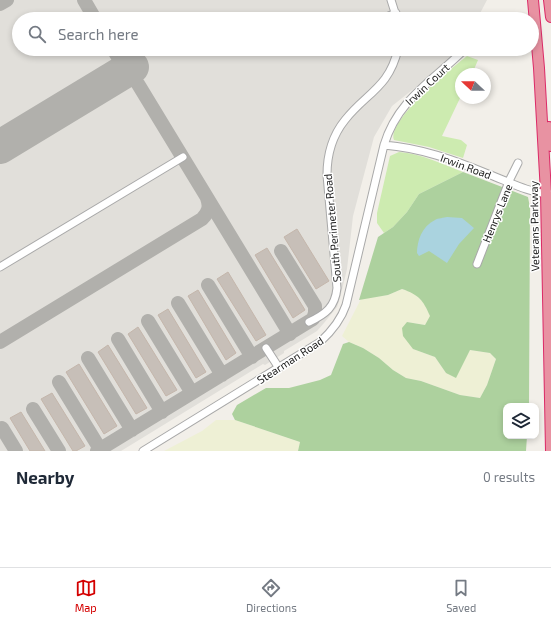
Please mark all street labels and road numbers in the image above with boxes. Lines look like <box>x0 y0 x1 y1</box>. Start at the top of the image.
street label: Irwin Court <box>402 60 452 108</box>
street label: Irwin Road <box>439 151 493 181</box>
street label: South Perimeter Road <box>321 173 343 283</box>
street label: Veterans Parkway <box>527 180 541 271</box>
street label: Henrys Lane <box>479 182 515 244</box>
street label: Stearman Road <box>254 334 326 386</box>

